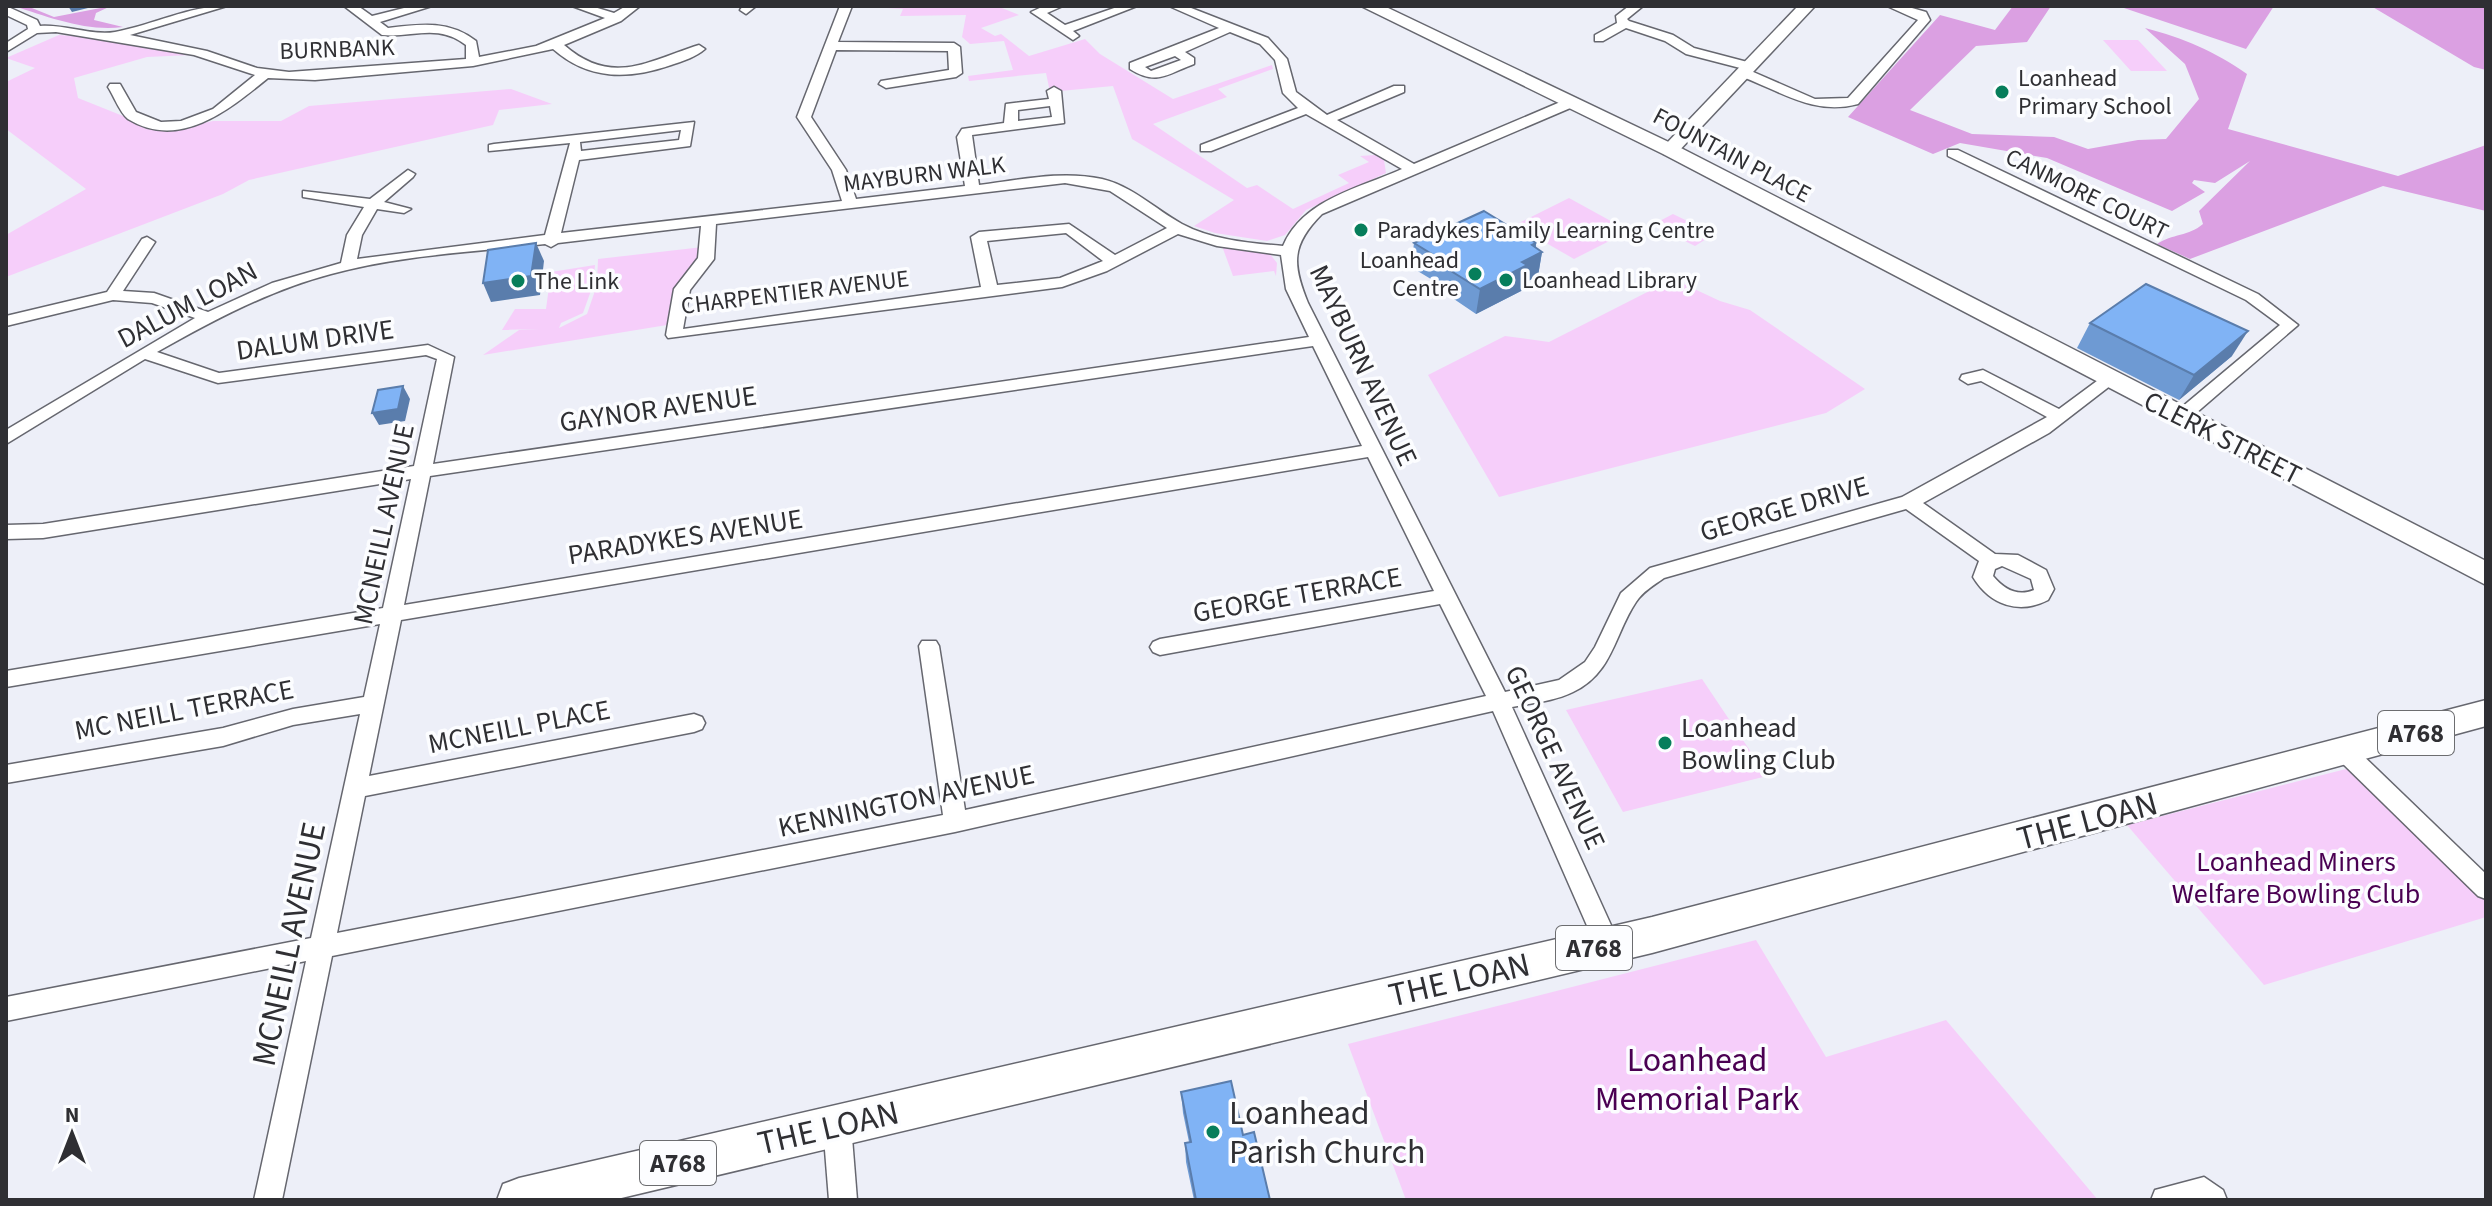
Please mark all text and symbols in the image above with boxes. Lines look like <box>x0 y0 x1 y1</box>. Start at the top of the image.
street label: BURNBANK <box>279 30 395 69</box>
place label: Loanhead Primary School <box>2018 61 2172 124</box>
marker: Loanhead Primary School <box>1993 83 2011 101</box>
street label: FOUNTAIN PLACE <box>1646 99 1817 212</box>
street label: CANMORE COURT <box>1999 140 2174 249</box>
street label: MAYBURN WALK <box>841 147 1007 202</box>
place label: Paradykes Family Learning Centre <box>1377 213 1715 248</box>
marker: Paradykes Family Learning Centre <box>1352 221 1370 239</box>
place label: Loanhead Centre <box>1360 243 1459 306</box>
street label: DALUM LOAN <box>110 251 265 359</box>
street label: MAYBURN AVENUE <box>1299 258 1427 472</box>
street label: CHARPENTIER AVENUE <box>679 261 911 324</box>
place label: Loanhead Library <box>1522 263 1697 298</box>
place label: The Link <box>534 264 619 299</box>
marker: Loanhead Centre <box>1466 265 1484 283</box>
marker: Loanhead Library <box>1497 271 1515 289</box>
marker: The Link <box>509 272 527 290</box>
street label: DALUM DRIVE <box>234 309 396 371</box>
street label: GAYNOR AVENUE <box>557 375 759 443</box>
street label: CLERK STREET <box>2137 381 2308 495</box>
street label: MCNEILL AVENUE <box>343 420 425 628</box>
street label: GEORGE DRIVE <box>1695 466 1873 552</box>
street label: PARADYKES AVENUE <box>565 499 805 575</box>
street label: GEORGE TERRACE <box>1190 557 1405 633</box>
street label: GEORGE AVENUE <box>1495 659 1615 856</box>
street label: MC NEILL TERRACE <box>71 669 297 751</box>
street label: MCNEILL PLACE <box>425 690 614 764</box>
place label: Loanhead Bowling Club <box>1681 708 1836 780</box>
road number: A768 <box>2378 711 2454 755</box>
marker: Loanhead Bowling Club <box>1656 734 1674 752</box>
street label: KENNINGTON AVENUE <box>774 754 1038 848</box>
street label: THE LOAN <box>2012 779 2163 864</box>
street label: MCNEILL AVENUE <box>240 818 339 1071</box>
park label: Loanhead Miners Welfare Bowling Club <box>2172 842 2420 914</box>
road number: A768 <box>1556 926 1632 970</box>
street label: THE LOAN <box>1384 940 1535 1020</box>
park label: Loanhead Memorial Park <box>1595 1036 1799 1124</box>
street label: THE LOAN <box>753 1088 904 1168</box>
place label: Loanhead Parish Church <box>1229 1089 1426 1177</box>
north arrow <box>32 1094 112 1174</box>
text: N <box>65 1099 79 1131</box>
marker: Loanhead Parish Church <box>1204 1123 1222 1141</box>
road number: A768 <box>640 1141 716 1185</box>

